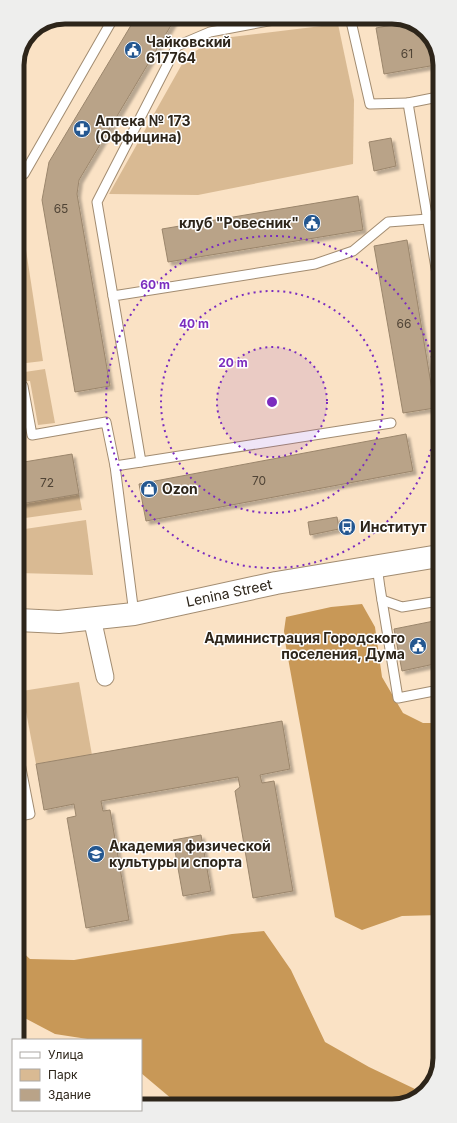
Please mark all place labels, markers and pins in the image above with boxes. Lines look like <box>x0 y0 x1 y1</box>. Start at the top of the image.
place label: Чайковский 617764 <box>146 33 231 66</box>
public building icon: Чайковский 617764 <box>123 40 143 60</box>
place label: Аптека № 173 (Оффицина) <box>95 112 191 145</box>
pharmacy icon: Аптека № 173 (Оффицина) <box>72 119 92 139</box>
public building icon: клуб "Ровесник" <box>302 213 322 233</box>
place label: клуб "Ровесник" <box>179 214 299 231</box>
centre of rings <box>265 395 279 409</box>
shop icon: Ozon <box>139 479 159 499</box>
place label: Ozon <box>162 480 198 497</box>
bus stop icon: Институт <box>337 517 357 537</box>
place label: Институт <box>360 518 427 535</box>
place label: Администрация Городского поселения, Дума <box>204 629 405 662</box>
public building icon: Администрация Городского поселения, Дума <box>408 636 428 656</box>
place label: Академия физической культуры и спорта <box>109 837 271 870</box>
school or university icon: Академия физической культуры и спорта <box>86 844 106 864</box>

